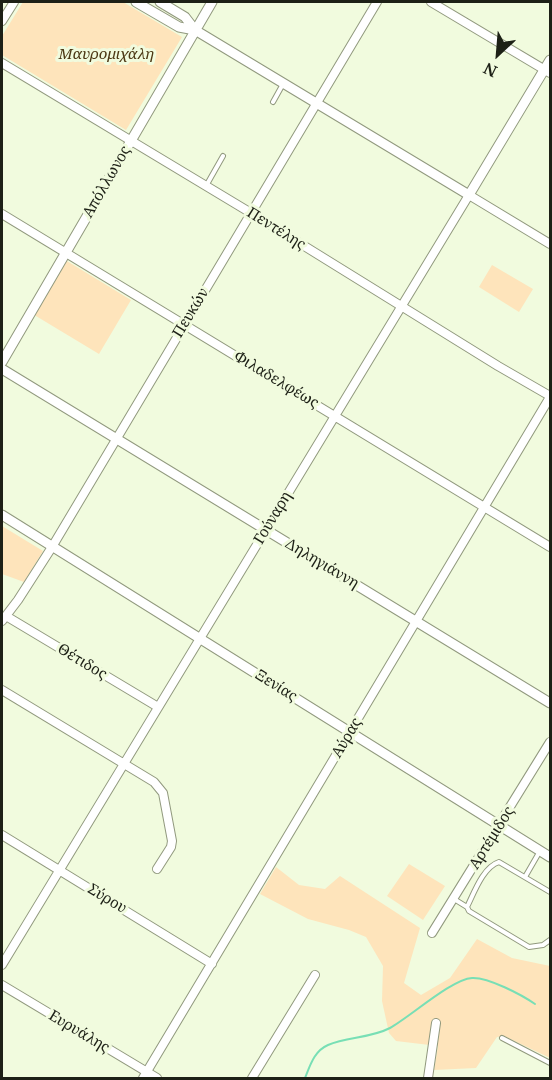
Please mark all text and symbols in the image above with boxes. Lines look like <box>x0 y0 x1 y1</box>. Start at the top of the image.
north arrow <box>468 24 528 84</box>
park label: Μαυρομιχάλη <box>58 46 154 64</box>
text: N <box>480 58 501 83</box>
street label: Απόλλωνος <box>79 143 135 221</box>
street label: Πεντέλης <box>243 204 309 254</box>
street label: Πευκών <box>169 285 213 341</box>
street label: Φιλαδελφέως <box>230 348 322 412</box>
street label: Γούναρη <box>250 488 296 548</box>
street label: Δηληγιάννη <box>282 535 362 593</box>
street label: Θέτιδος <box>54 640 110 684</box>
street label: Ξενίας <box>252 666 300 706</box>
street label: Αύρας <box>328 715 366 761</box>
street label: Αρτέμιδος <box>466 803 518 873</box>
street label: Σύρου <box>84 880 130 918</box>
street label: Ευρυάλης <box>45 1007 113 1057</box>

